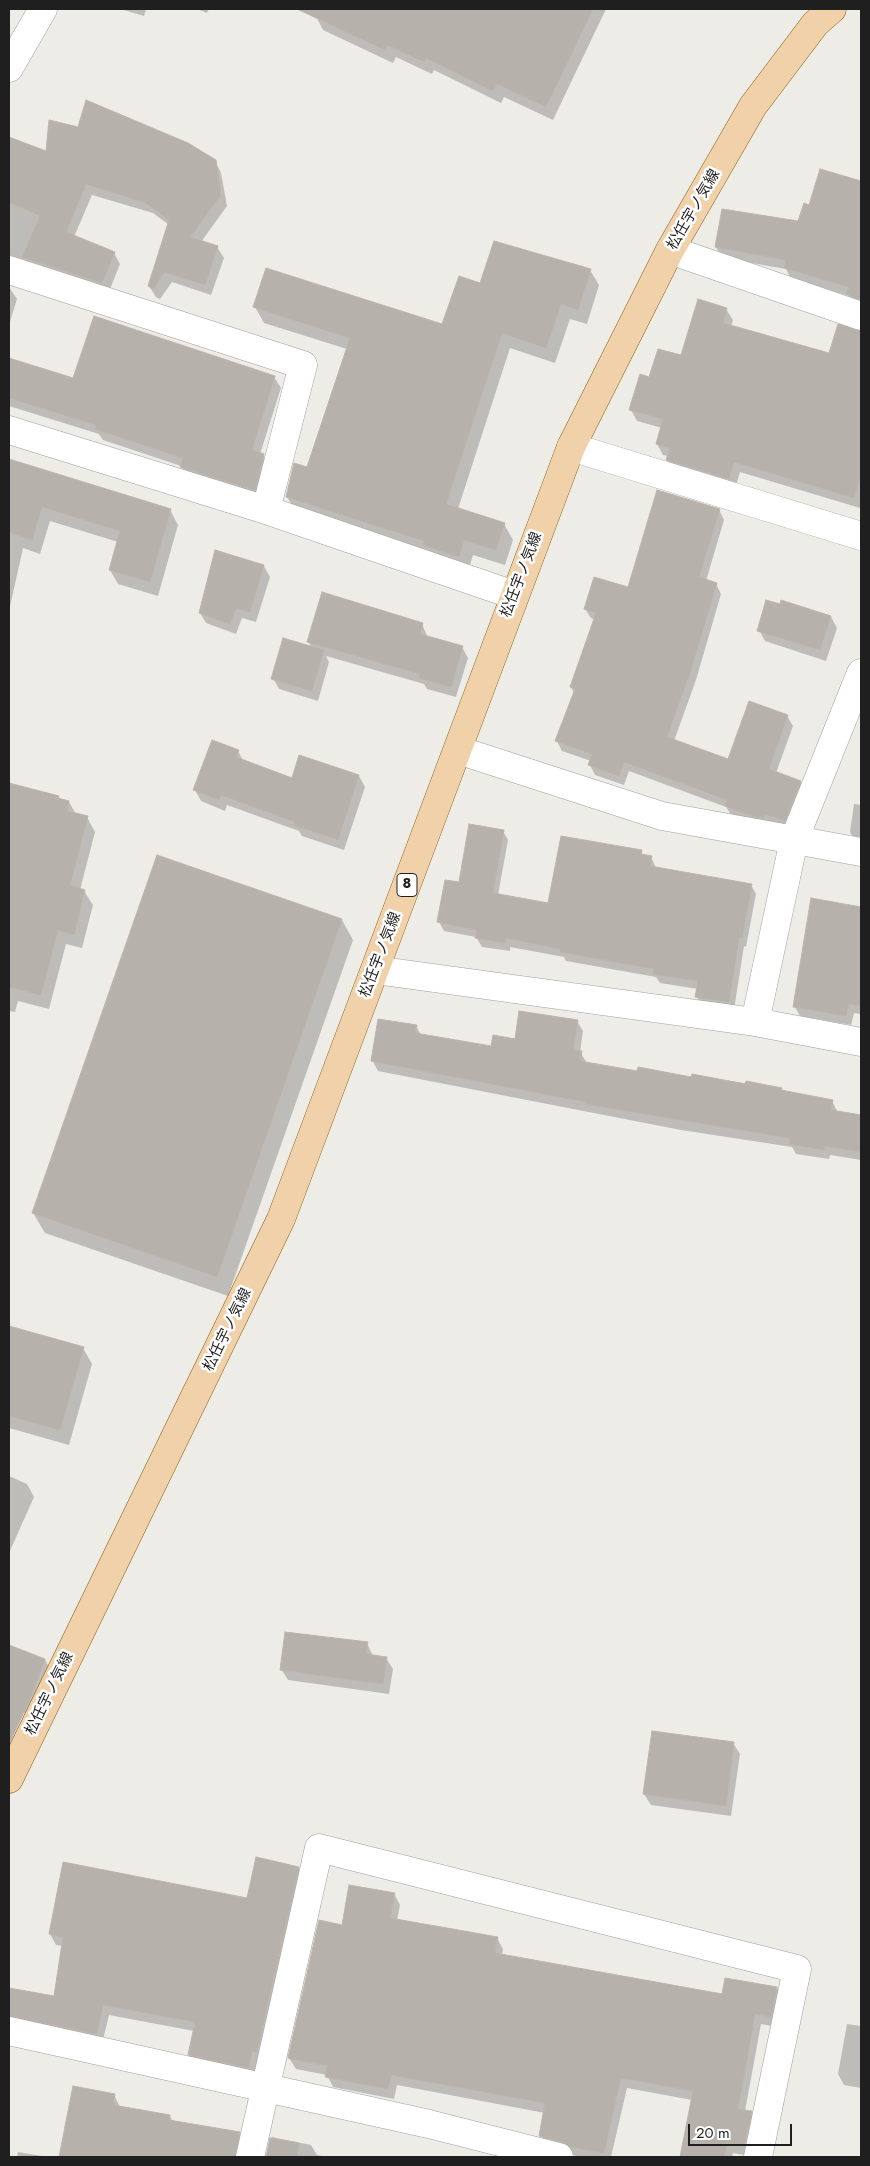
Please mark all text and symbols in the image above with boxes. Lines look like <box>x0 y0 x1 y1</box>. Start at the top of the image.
street label: 松任宇ノ気線 <box>664 167 724 253</box>
street label: 松任宇ノ気線 <box>497 530 547 620</box>
road number: 8 <box>397 874 417 896</box>
street label: 松任宇ノ気線 <box>356 910 406 1000</box>
street label: 松任宇ノ気線 <box>200 1286 256 1374</box>
street label: 松任宇ノ気線 <box>22 1650 78 1738</box>
scale bar <box>690 2114 794 2146</box>
text: 20 m <box>696 2122 730 2144</box>

